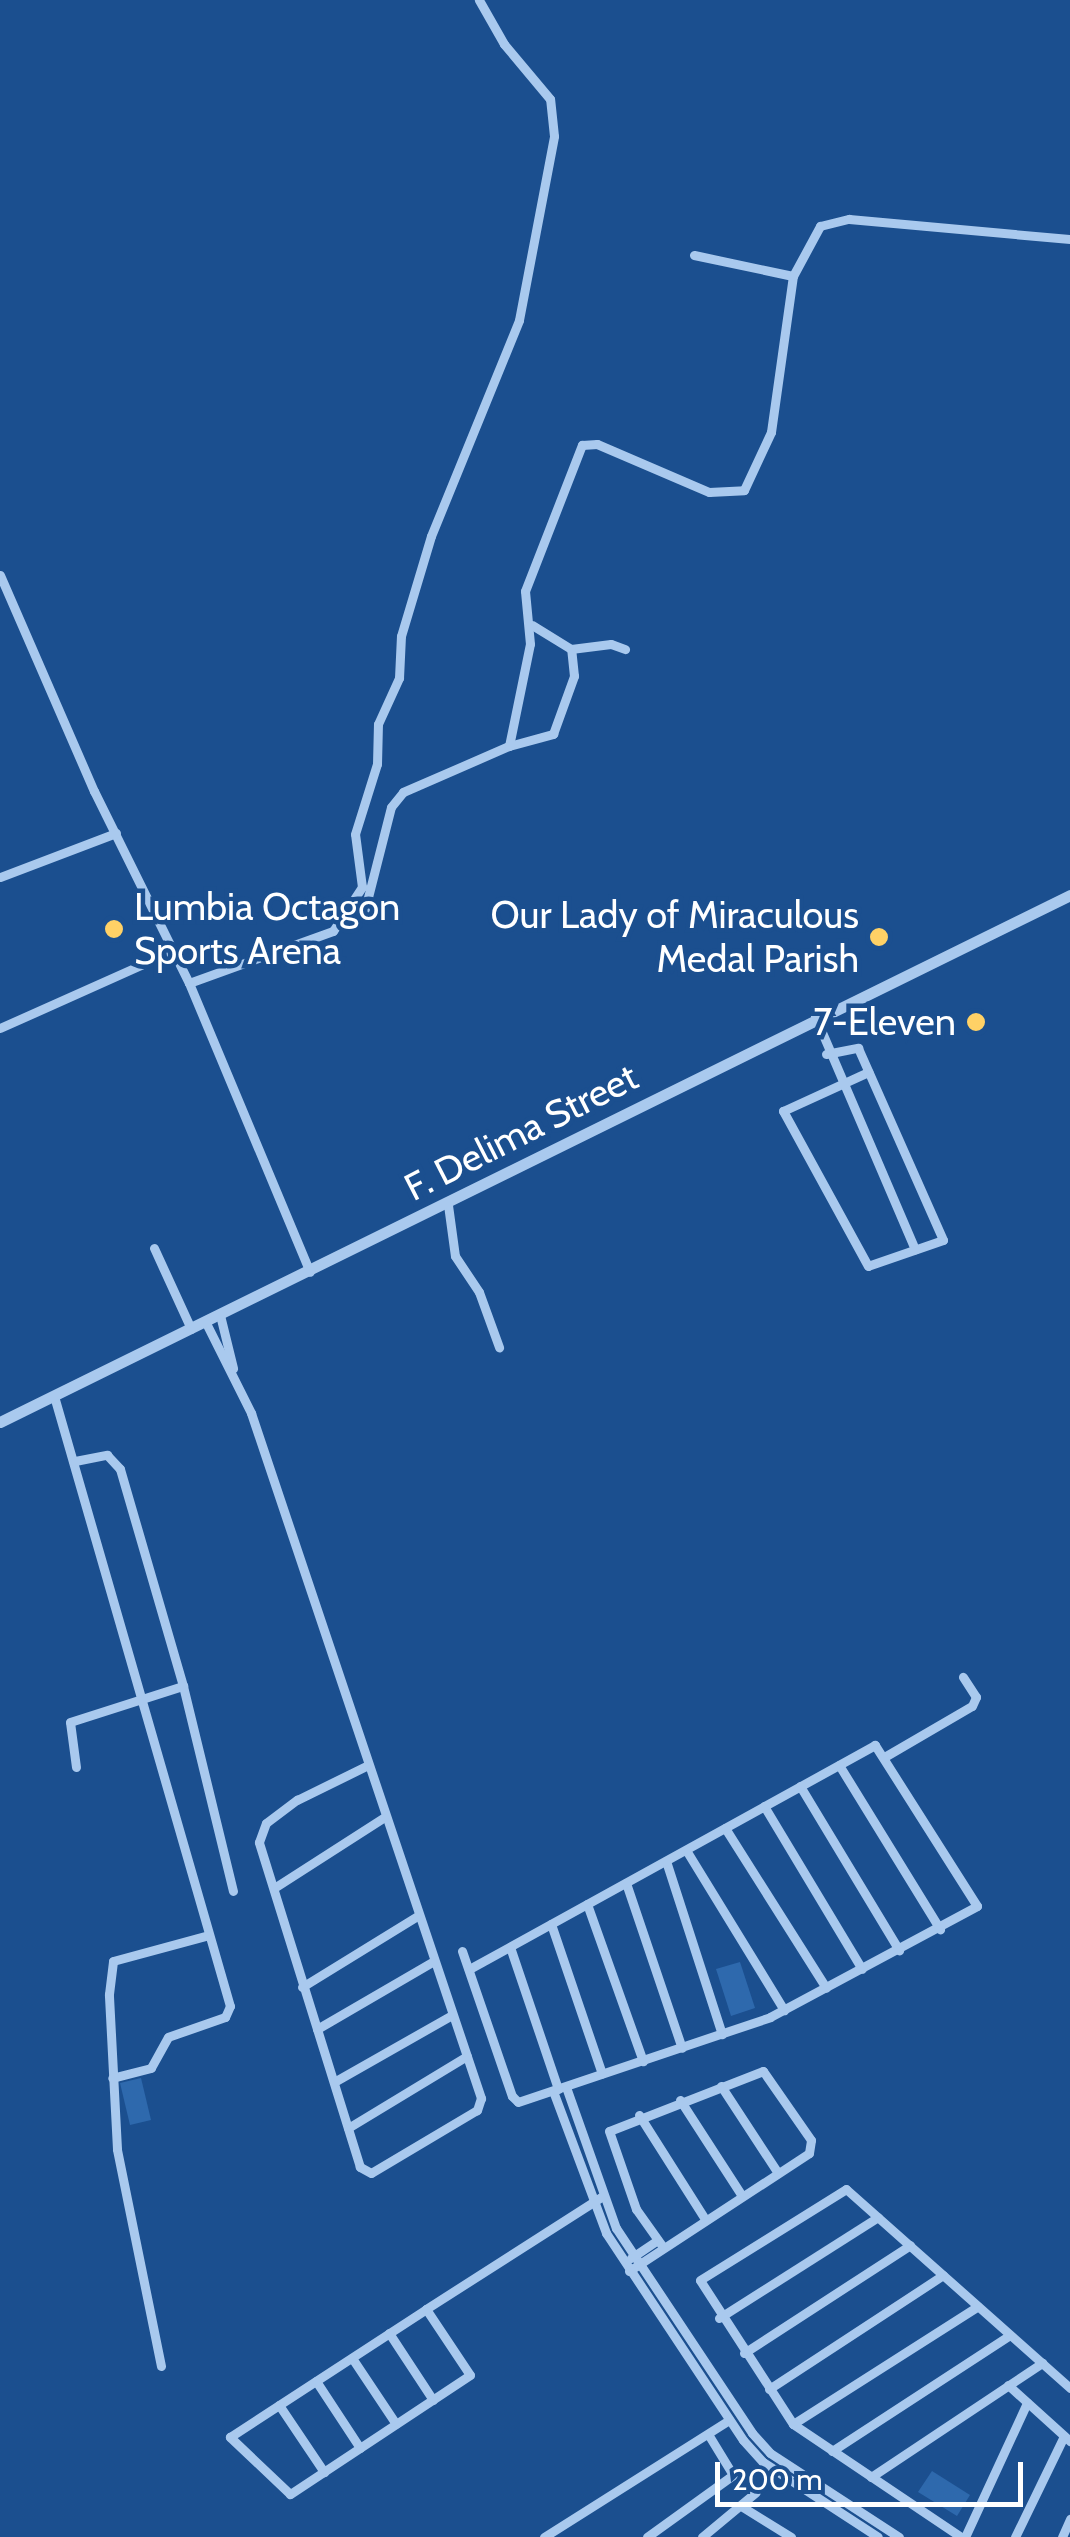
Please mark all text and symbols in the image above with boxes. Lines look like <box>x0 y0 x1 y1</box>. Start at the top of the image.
place label: Lumbia Octagon Sports Arena <box>134 884 400 974</box>
place label: Our Lady of Miraculous Medal Parish <box>491 892 859 982</box>
marker: Lumbia Octagon Sports Arena <box>103 918 125 940</box>
marker: Our Lady of Miraculous Medal Parish <box>868 926 890 948</box>
place label: 7-Eleven <box>813 999 956 1045</box>
marker: 7-Eleven <box>965 1011 987 1033</box>
street label: F. Delima Street <box>397 1054 645 1210</box>
scale bar <box>720 2442 1028 2504</box>
text: 200 m <box>732 2461 823 2498</box>

